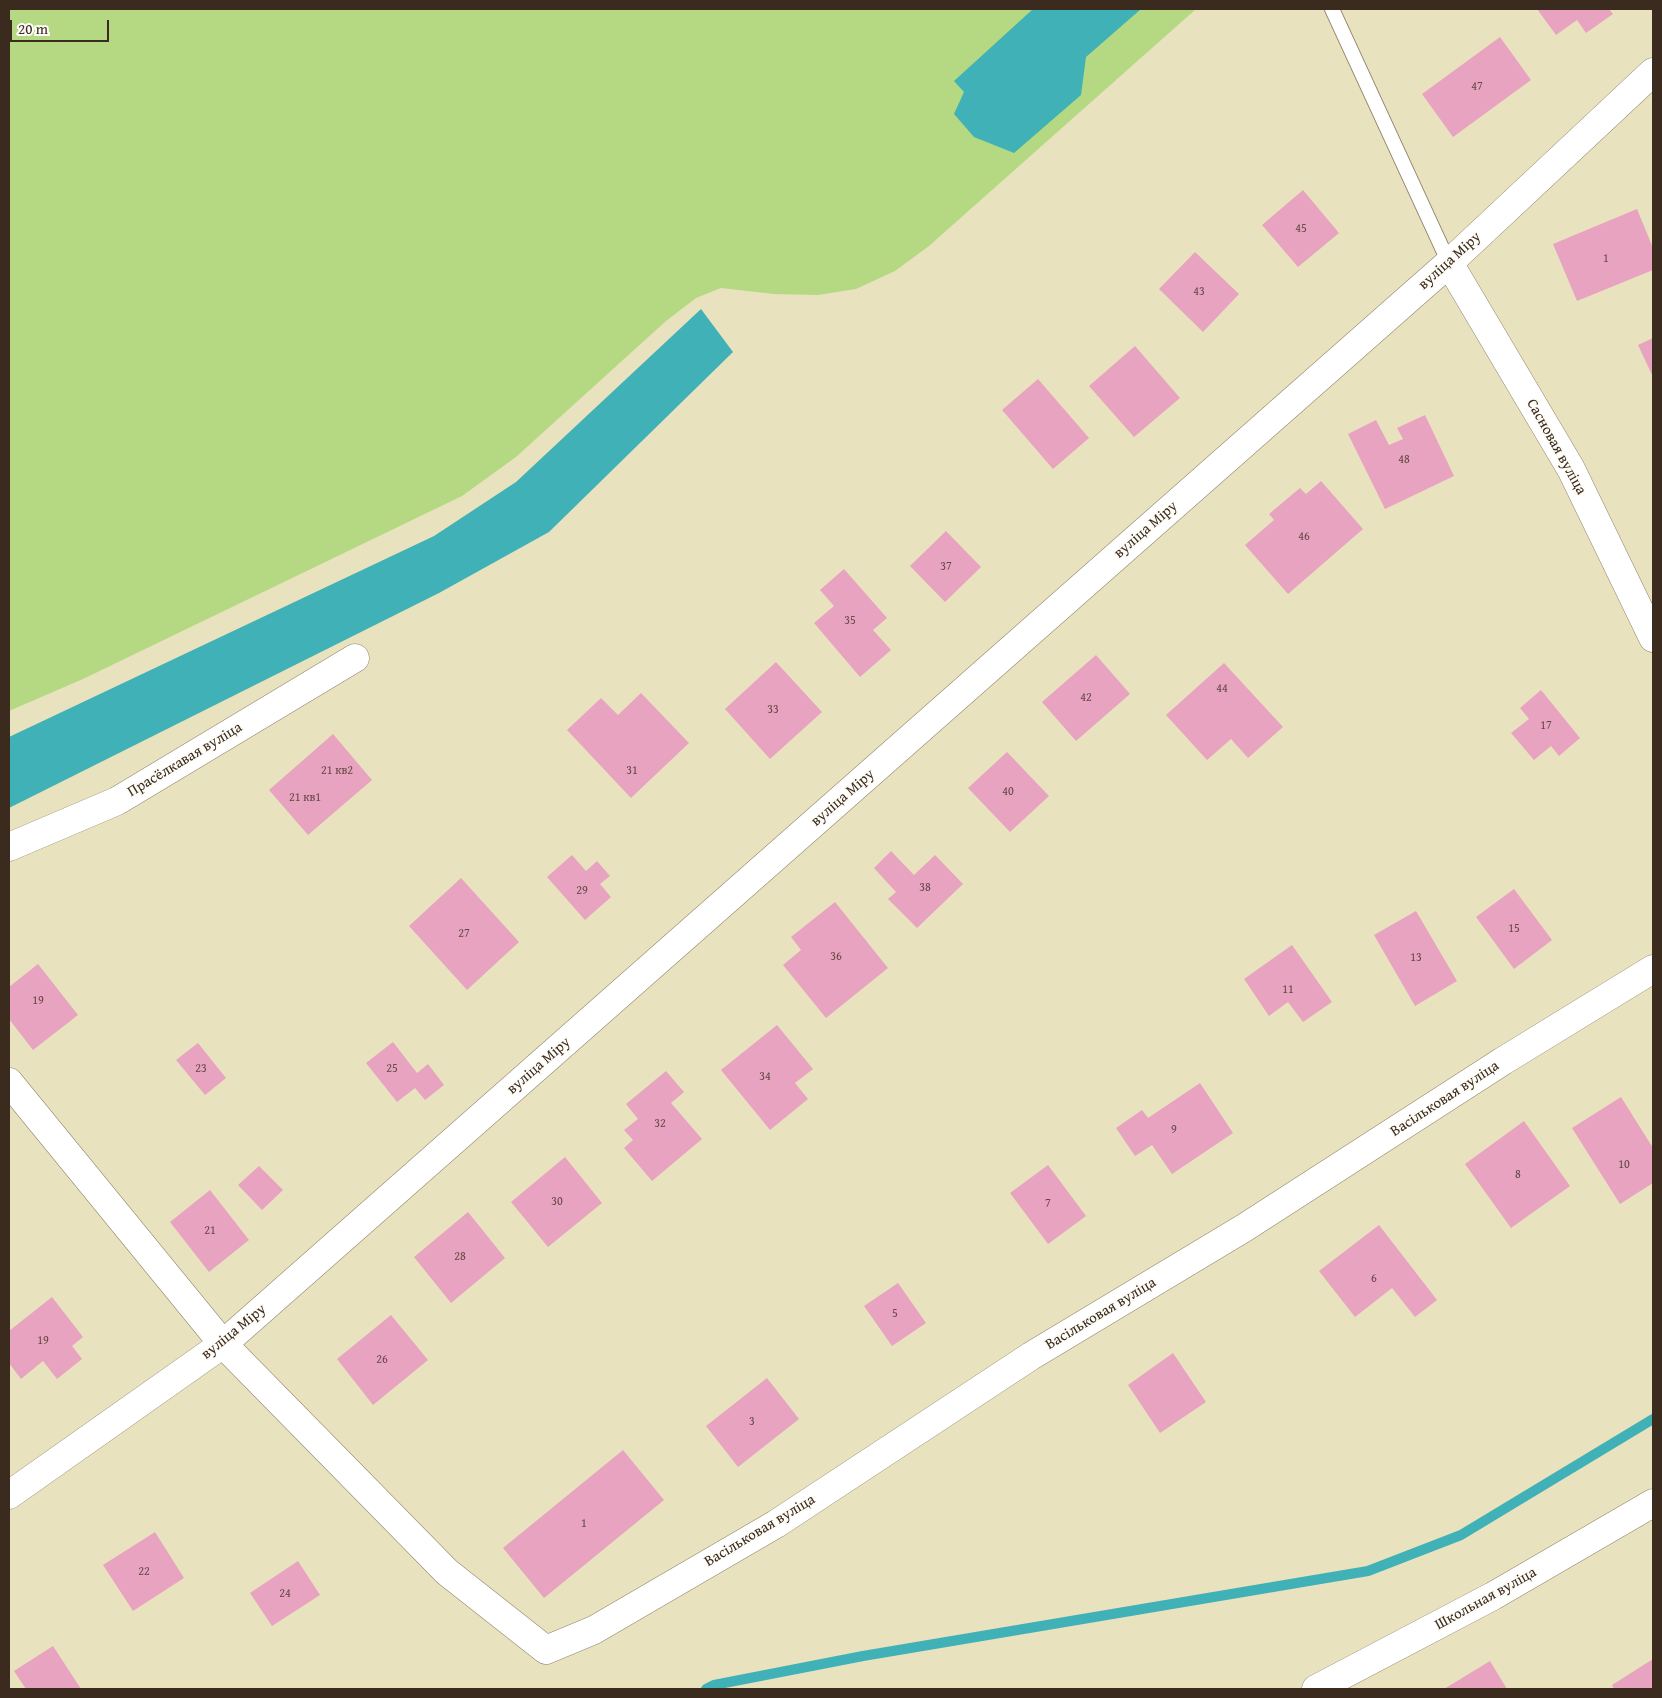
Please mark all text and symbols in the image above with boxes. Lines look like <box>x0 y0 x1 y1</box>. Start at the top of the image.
scale bar <box>12 10 111 42</box>
text: 20 m <box>18 18 48 39</box>
house number: 47 <box>1471 80 1483 94</box>
house number: 45 <box>1295 222 1307 236</box>
street label: вуліца Міру <box>1415 228 1485 294</box>
house number: 1 <box>1603 252 1609 266</box>
house number: 43 <box>1193 285 1205 299</box>
street label: Сасновая вуліца <box>1522 396 1590 498</box>
house number: 48 <box>1398 453 1410 467</box>
street label: вуліца Міру <box>1111 498 1181 562</box>
house number: 46 <box>1298 530 1310 544</box>
house number: 37 <box>940 560 952 574</box>
house number: 35 <box>844 614 856 628</box>
house number: 44 <box>1216 682 1228 696</box>
house number: 42 <box>1080 691 1092 705</box>
house number: 33 <box>767 703 779 717</box>
street label: Прасёлкавая вуліца <box>125 719 245 801</box>
house number: 17 <box>1540 719 1552 733</box>
house number: 21 кв2 <box>321 764 353 778</box>
house number: 31 <box>626 764 638 778</box>
street label: вуліца Міру <box>808 766 878 830</box>
house number: 40 <box>1002 785 1014 799</box>
house number: 21 кв1 <box>289 791 321 805</box>
house number: 38 <box>919 881 931 895</box>
house number: 29 <box>576 884 588 898</box>
house number: 15 <box>1508 922 1520 936</box>
house number: 27 <box>458 927 470 941</box>
house number: 36 <box>830 950 842 964</box>
house number: 13 <box>1410 951 1422 965</box>
house number: 11 <box>1282 983 1294 997</box>
house number: 19 <box>32 994 44 1008</box>
street label: вуліца Міру <box>504 1034 574 1098</box>
street label: Васільковая вуліца <box>1387 1057 1503 1141</box>
house number: 23 <box>195 1062 207 1076</box>
house number: 25 <box>386 1062 398 1076</box>
house number: 34 <box>759 1070 771 1084</box>
house number: 32 <box>654 1117 666 1131</box>
house number: 9 <box>1171 1123 1177 1137</box>
house number: 10 <box>1618 1158 1630 1172</box>
house number: 8 <box>1515 1168 1521 1182</box>
house number: 30 <box>551 1195 563 1209</box>
house number: 7 <box>1045 1197 1051 1211</box>
house number: 21 <box>204 1224 216 1238</box>
house number: 28 <box>454 1250 466 1264</box>
house number: 6 <box>1371 1272 1377 1286</box>
street label: Васільковая вуліца <box>1042 1274 1160 1354</box>
street label: вуліца Міру <box>198 1300 270 1364</box>
house number: 5 <box>892 1307 898 1321</box>
house number: 19 <box>37 1334 49 1348</box>
house number: 26 <box>376 1353 388 1367</box>
house number: 3 <box>749 1415 755 1429</box>
street label: Васільковая вуліца <box>701 1491 819 1571</box>
house number: 1 <box>581 1517 587 1531</box>
street label: Школьная вуліца <box>1432 1564 1540 1634</box>
house number: 22 <box>138 1565 150 1579</box>
house number: 24 <box>279 1587 291 1601</box>

